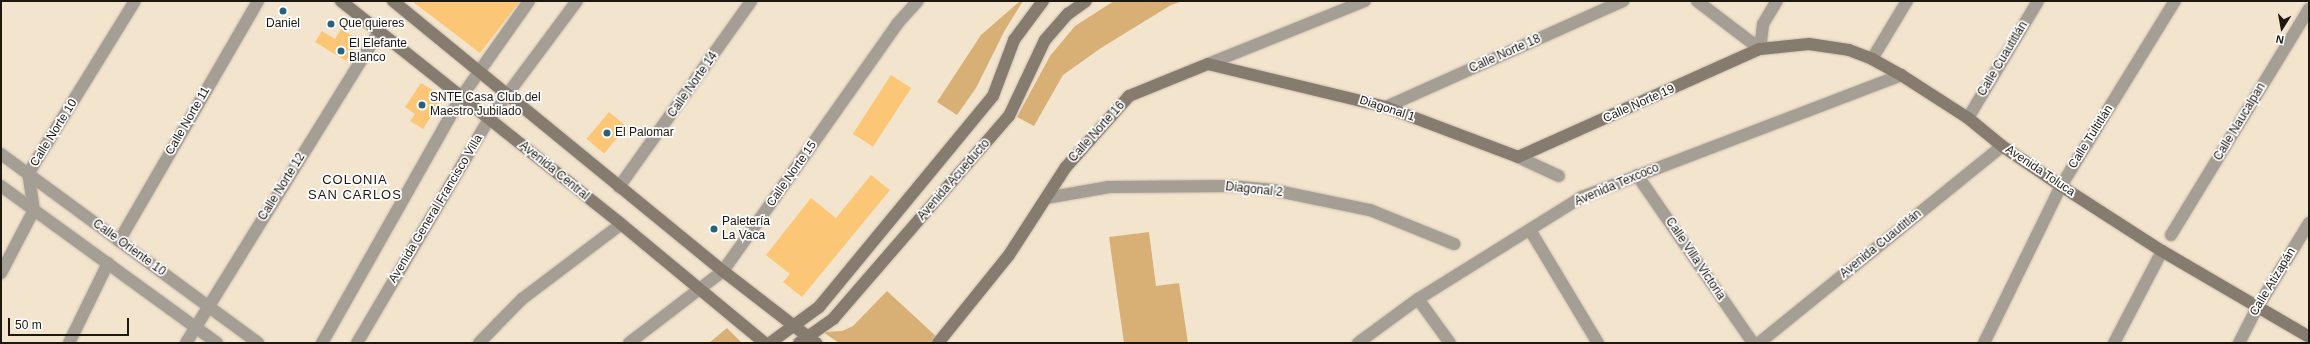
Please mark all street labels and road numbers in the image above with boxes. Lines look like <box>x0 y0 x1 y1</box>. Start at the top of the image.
street label: Calle Cuautitlán <box>1975 19 2031 99</box>
street label: Calle Norte 18 <box>1467 32 1543 76</box>
street label: Calle Norte 14 <box>665 49 721 121</box>
street label: Calle Naucalpan <box>2211 81 2269 163</box>
street label: Calle Norte 19 <box>1601 82 1677 126</box>
street label: Calle Norte 11 <box>163 85 213 157</box>
street label: Diagonal 1 <box>1357 93 1417 125</box>
street label: Calle Norte 10 <box>28 97 80 169</box>
street label: Calle Norte 16 <box>1066 99 1128 165</box>
street label: Calle Tultitlán <box>2066 103 2116 171</box>
street label: Avenida General Francisco Villa <box>386 132 486 286</box>
street label: Avenida Acueducto <box>915 136 993 224</box>
street label: Calle Norte 15 <box>764 138 820 210</box>
street label: Avenida Central <box>516 139 592 203</box>
street label: Avenida Toluca <box>2002 142 2078 200</box>
street label: Calle Norte 12 <box>256 151 308 223</box>
street label: Avenida Texcoco <box>1573 161 1661 209</box>
street label: Diagonal 2 <box>1225 180 1283 200</box>
street label: Avenida Cuautitlán <box>1837 207 1925 281</box>
street label: Calle Villa Victoria <box>1662 215 1728 303</box>
street label: Calle Oriente 10 <box>90 217 168 279</box>
street label: Calle Atizapán <box>2247 245 2299 319</box>

